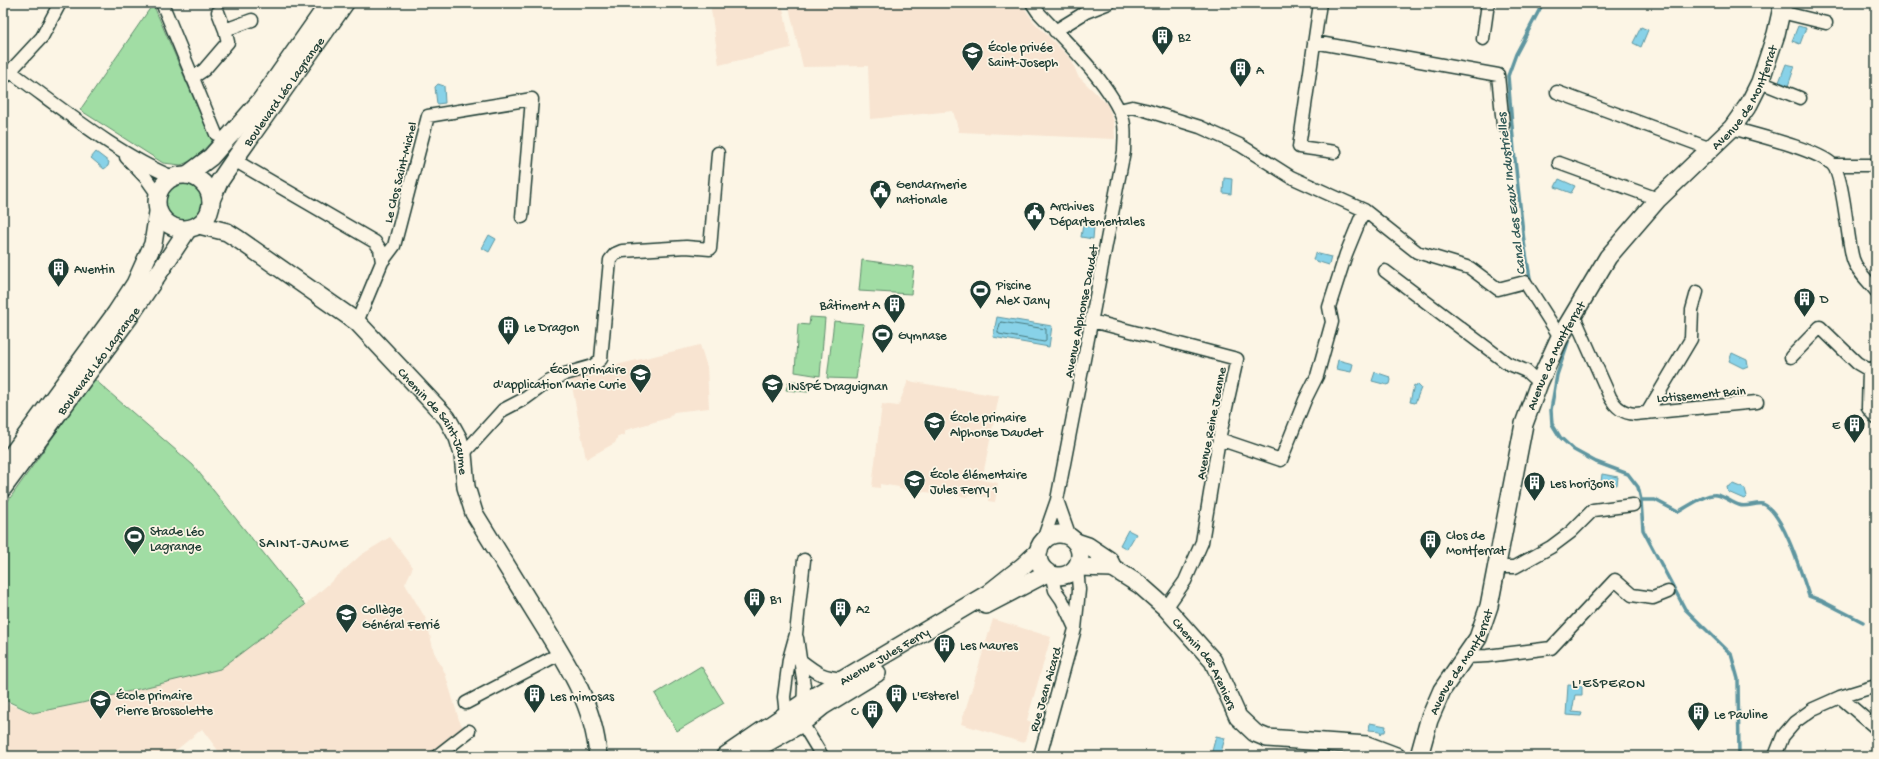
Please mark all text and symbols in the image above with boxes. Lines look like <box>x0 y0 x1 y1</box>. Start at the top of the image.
building icon: B2 <box>1149 23 1175 56</box>
place label: B2 <box>1177 31 1192 46</box>
street label: Boulevard Léo Lagrange <box>241 35 329 151</box>
school or university icon: École privée Saint-Joseph <box>959 40 985 73</box>
place label: École privée Saint-Joseph <box>988 40 1058 71</box>
street label: Avenue de Montferrat <box>1709 42 1782 154</box>
building icon: A <box>1228 56 1254 89</box>
place label: A <box>1256 64 1265 79</box>
water label: Canal des Eaux Industrielles <box>1494 110 1531 276</box>
street label: Le Clos Saint-Michel <box>382 120 421 225</box>
public building icon: Gendarmerie nationale <box>867 177 893 210</box>
place label: Gendarmerie nationale <box>896 178 967 208</box>
public building icon: Archives Départementales <box>1021 199 1047 232</box>
place label: Archives Départementales <box>1049 200 1146 230</box>
street label: Avenue Alphonse Daudet <box>1062 242 1103 379</box>
building icon: Aventin <box>45 255 71 288</box>
place label: Aventin <box>74 263 115 278</box>
sports icon: Piscine Alex Jany <box>967 278 993 311</box>
place label: Piscine Alex Jany <box>995 279 1050 309</box>
building icon: D <box>1791 285 1817 318</box>
building icon: Bâtiment A <box>882 291 908 324</box>
place label: D <box>1819 293 1829 308</box>
place label: Bâtiment A <box>819 298 881 314</box>
street label: Avenue de Montferrat <box>1525 298 1591 413</box>
street label: Boulevard Léo Lagrange <box>54 304 144 419</box>
building icon: Le Dragon <box>496 313 522 346</box>
place label: Le Dragon <box>524 321 580 336</box>
sports icon: Gymnase <box>869 321 895 354</box>
place label: Gymnase <box>898 329 947 344</box>
place label: École primaire d'application Marie Curie <box>493 362 626 393</box>
school or university icon: École primaire d'application Marie Curie <box>628 362 654 395</box>
street label: Chemin de Saint-Jaume <box>394 366 470 476</box>
street label: Avenue Reine Jeanne <box>1194 366 1231 481</box>
school or university icon: INSPÉ Draguignan <box>760 372 786 405</box>
place label: INSPÉ Draguignan <box>788 379 888 395</box>
street label: Lotissement Bain <box>1656 384 1747 407</box>
school or university icon: École primaire Alphonse Daudet <box>921 410 947 443</box>
place label: École primaire Alphonse Daudet <box>950 410 1045 441</box>
building icon: E <box>1842 411 1868 444</box>
place label: E <box>1832 419 1841 434</box>
school or university icon: École élémentaire Jules Ferry 1 <box>901 467 927 500</box>
place label: École élémentaire Jules Ferry 1 <box>930 467 1027 498</box>
building icon: Les horizons <box>1521 469 1547 502</box>
place label: Les horizons <box>1550 477 1615 492</box>
sports icon: Stade Léo Lagrange <box>121 524 147 557</box>
place label: Stade Léo Lagrange <box>150 525 204 555</box>
building icon: Clos de Montferrat <box>1418 528 1444 561</box>
place label: Clos de Montferrat <box>1446 529 1507 559</box>
district label: SAINT-JAUME <box>259 536 349 553</box>
building icon: B1 <box>741 585 767 618</box>
place label: B1 <box>769 593 782 608</box>
building icon: A2 <box>827 595 853 628</box>
school or university icon: Collège Général Ferrié <box>334 602 360 635</box>
place label: Collège Général Ferrié <box>362 603 440 633</box>
place label: A2 <box>856 603 871 618</box>
street label: Avenue de Montferrat <box>1427 606 1498 718</box>
street label: Chemin des Areniers <box>1168 615 1239 714</box>
street label: Avenue Jules Ferry <box>837 625 933 690</box>
building icon: Les Maures <box>932 631 958 664</box>
place label: Les Maures <box>960 639 1019 654</box>
street label: Rue Jean Aicard <box>1027 644 1066 734</box>
district label: L'ESPERON <box>1572 676 1646 693</box>
building icon: L'Esterel <box>884 681 910 714</box>
building icon: Les mimosas <box>522 682 548 715</box>
school or university icon: École primaire Pierre Brossolette <box>87 688 113 721</box>
place label: École primaire Pierre Brossolette <box>115 688 213 719</box>
place label: L'Esterel <box>912 689 959 704</box>
place label: Les mimosas <box>550 690 615 705</box>
building icon: C <box>860 697 886 730</box>
building icon: Le Pauline <box>1685 700 1711 733</box>
place label: C <box>851 705 859 720</box>
place label: Le Pauline <box>1714 708 1768 723</box>

